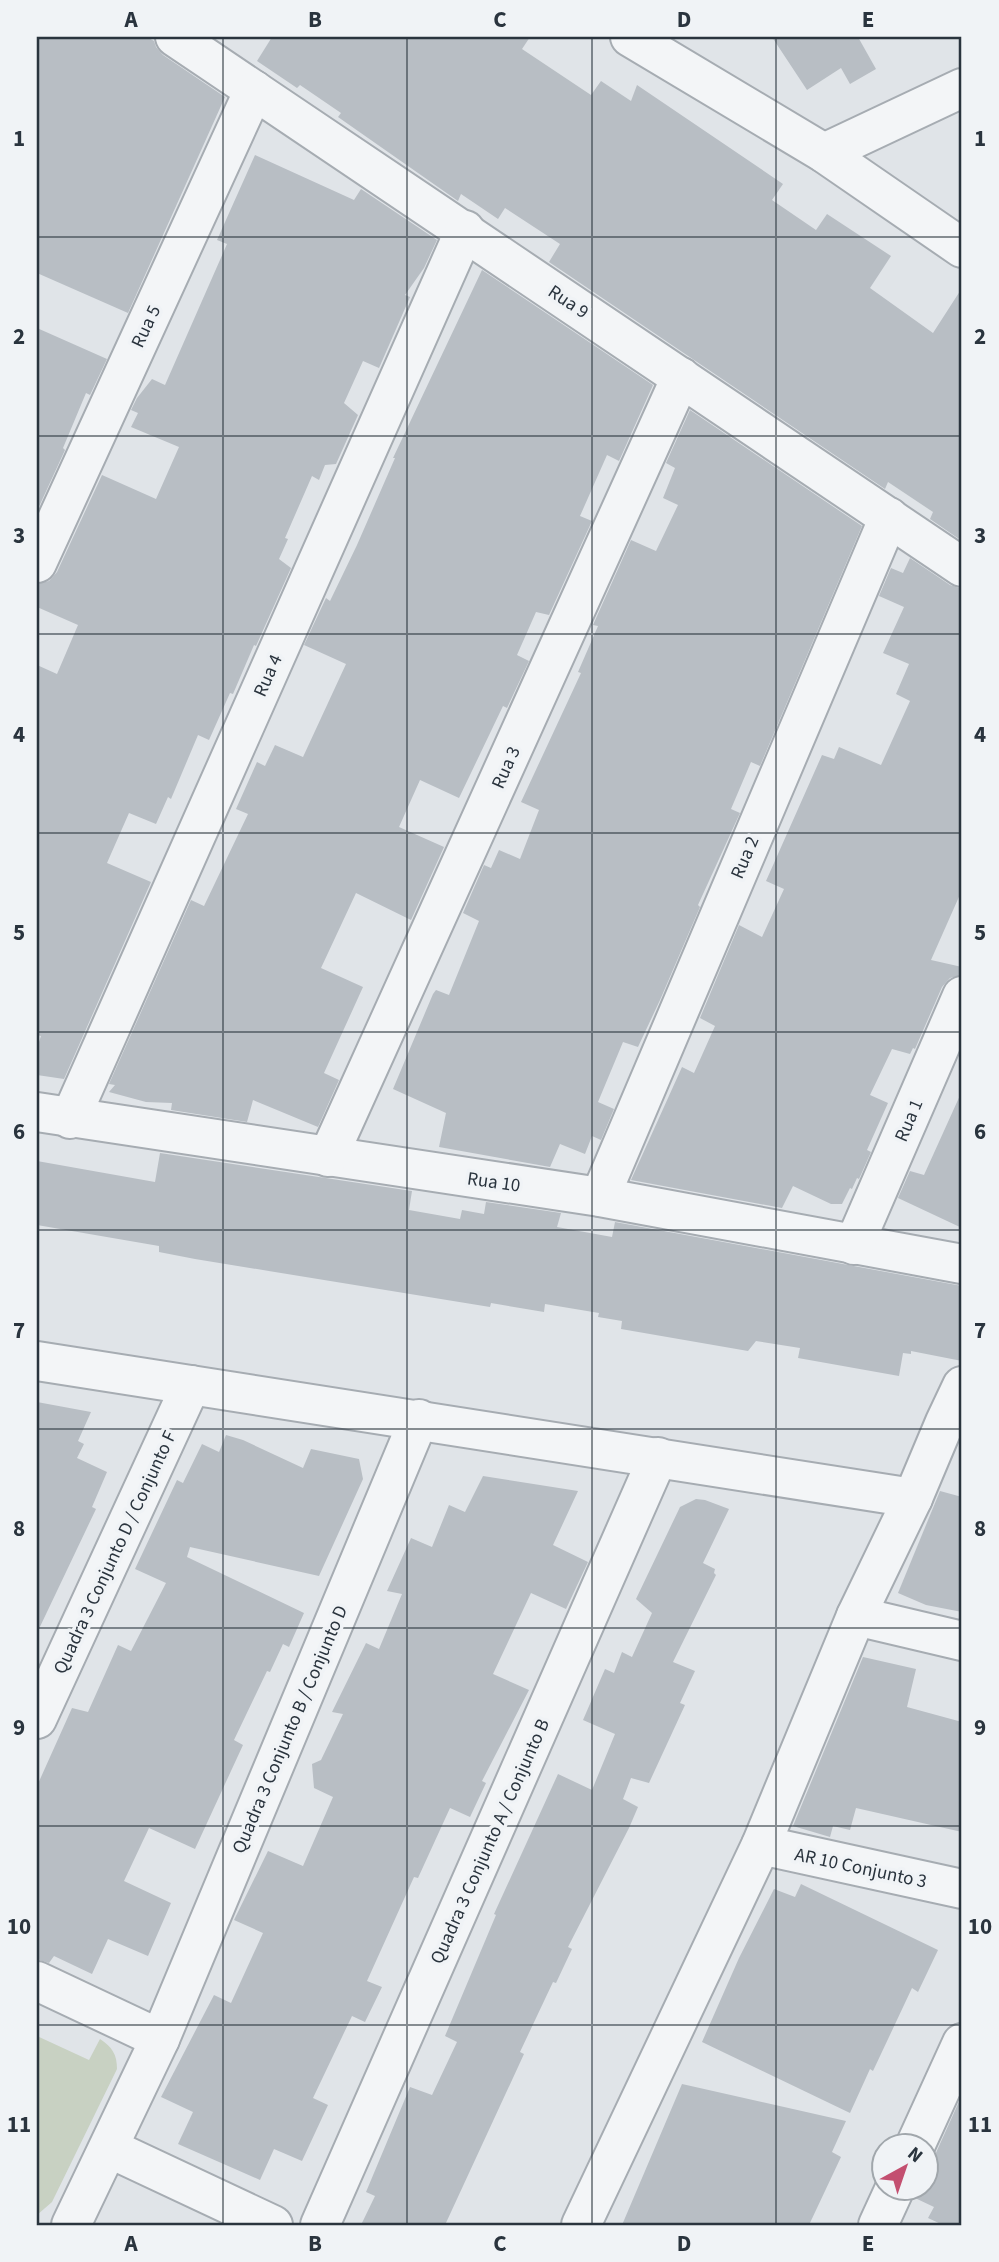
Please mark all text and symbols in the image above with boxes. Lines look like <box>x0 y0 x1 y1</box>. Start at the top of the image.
text: A <box>123 3 138 36</box>
text: B <box>308 3 322 36</box>
text: C <box>493 3 507 36</box>
text: D <box>677 3 691 36</box>
text: E <box>862 3 874 36</box>
text: 1 <box>13 122 25 155</box>
text: 1 <box>974 122 986 155</box>
street label: Rua 9 <box>542 279 594 326</box>
street label: Rua 5 <box>125 301 168 352</box>
text: 2 <box>13 320 25 353</box>
text: 2 <box>974 320 986 353</box>
text: 3 <box>13 519 25 552</box>
text: 3 <box>974 519 986 552</box>
street label: Rua 4 <box>247 650 290 701</box>
text: 4 <box>13 718 25 751</box>
text: 4 <box>974 718 986 751</box>
street label: Rua 3 <box>485 742 528 793</box>
street label: Rua 2 <box>724 832 766 883</box>
text: 5 <box>13 916 25 949</box>
text: 5 <box>974 916 986 949</box>
street label: Rua 1 <box>888 1095 930 1146</box>
text: 6 <box>13 1115 25 1148</box>
text: 6 <box>974 1115 986 1148</box>
street label: Rua 10 <box>465 1165 522 1200</box>
text: 7 <box>13 1314 25 1347</box>
text: 7 <box>974 1314 986 1347</box>
street label: Quadra 3 Conjunto D / Conjunto F <box>47 1427 184 1679</box>
text: 8 <box>13 1512 25 1545</box>
text: 8 <box>974 1512 986 1545</box>
street label: Quadra 3 Conjunto B / Conjunto D <box>226 1601 355 1858</box>
text: 9 <box>13 1711 25 1744</box>
text: 9 <box>974 1711 986 1744</box>
street label: Quadra 3 Conjunto A / Conjunto B <box>424 1715 557 1969</box>
street label: AR 10 Conjunto 3 <box>792 1841 929 1896</box>
text: 10 <box>7 1910 31 1943</box>
text: 10 <box>968 1910 992 1943</box>
text: 11 <box>7 2108 31 2141</box>
text: 11 <box>968 2108 992 2141</box>
north arrow <box>870 2132 940 2202</box>
text: N <box>901 2141 928 2170</box>
text: A <box>123 2227 138 2260</box>
text: B <box>308 2227 322 2260</box>
text: C <box>493 2227 507 2260</box>
text: D <box>677 2227 691 2260</box>
text: E <box>862 2227 874 2260</box>

